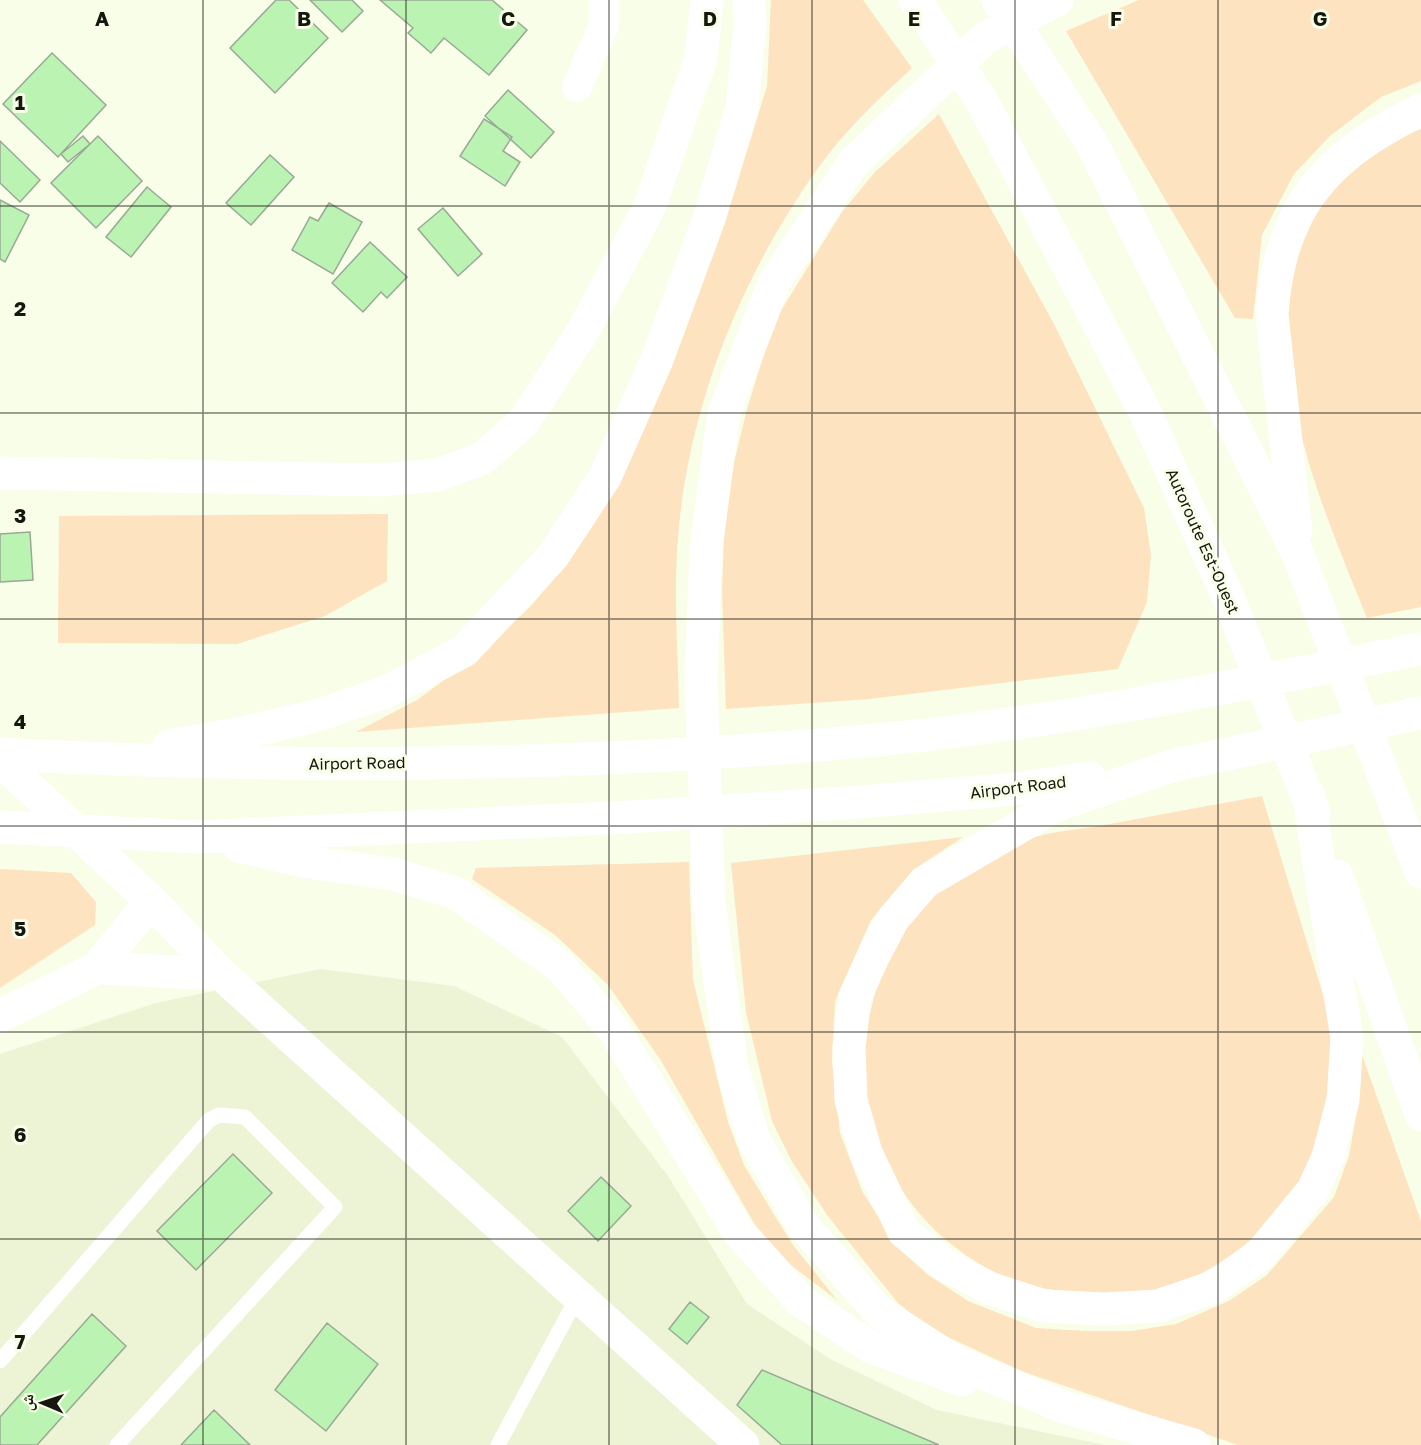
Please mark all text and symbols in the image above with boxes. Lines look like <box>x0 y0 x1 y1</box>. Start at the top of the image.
text: A <box>95 6 109 30</box>
text: B <box>297 6 311 30</box>
text: C <box>501 6 515 30</box>
text: D <box>703 6 717 30</box>
text: E <box>908 6 920 30</box>
text: F <box>1110 6 1122 30</box>
text: G <box>1313 6 1327 30</box>
text: 1 <box>15 90 25 114</box>
text: 2 <box>14 296 26 320</box>
street label: Autoroute Est-Ouest <box>1162 465 1244 617</box>
text: 3 <box>14 503 26 527</box>
text: 4 <box>14 709 26 733</box>
street label: Airport Road <box>308 752 406 774</box>
street label: Airport Road <box>969 771 1067 803</box>
text: 5 <box>14 916 26 940</box>
text: 6 <box>14 1122 26 1146</box>
text: 7 <box>15 1329 26 1353</box>
north arrow <box>12 1373 72 1433</box>
text: ش <box>17 1394 37 1411</box>

